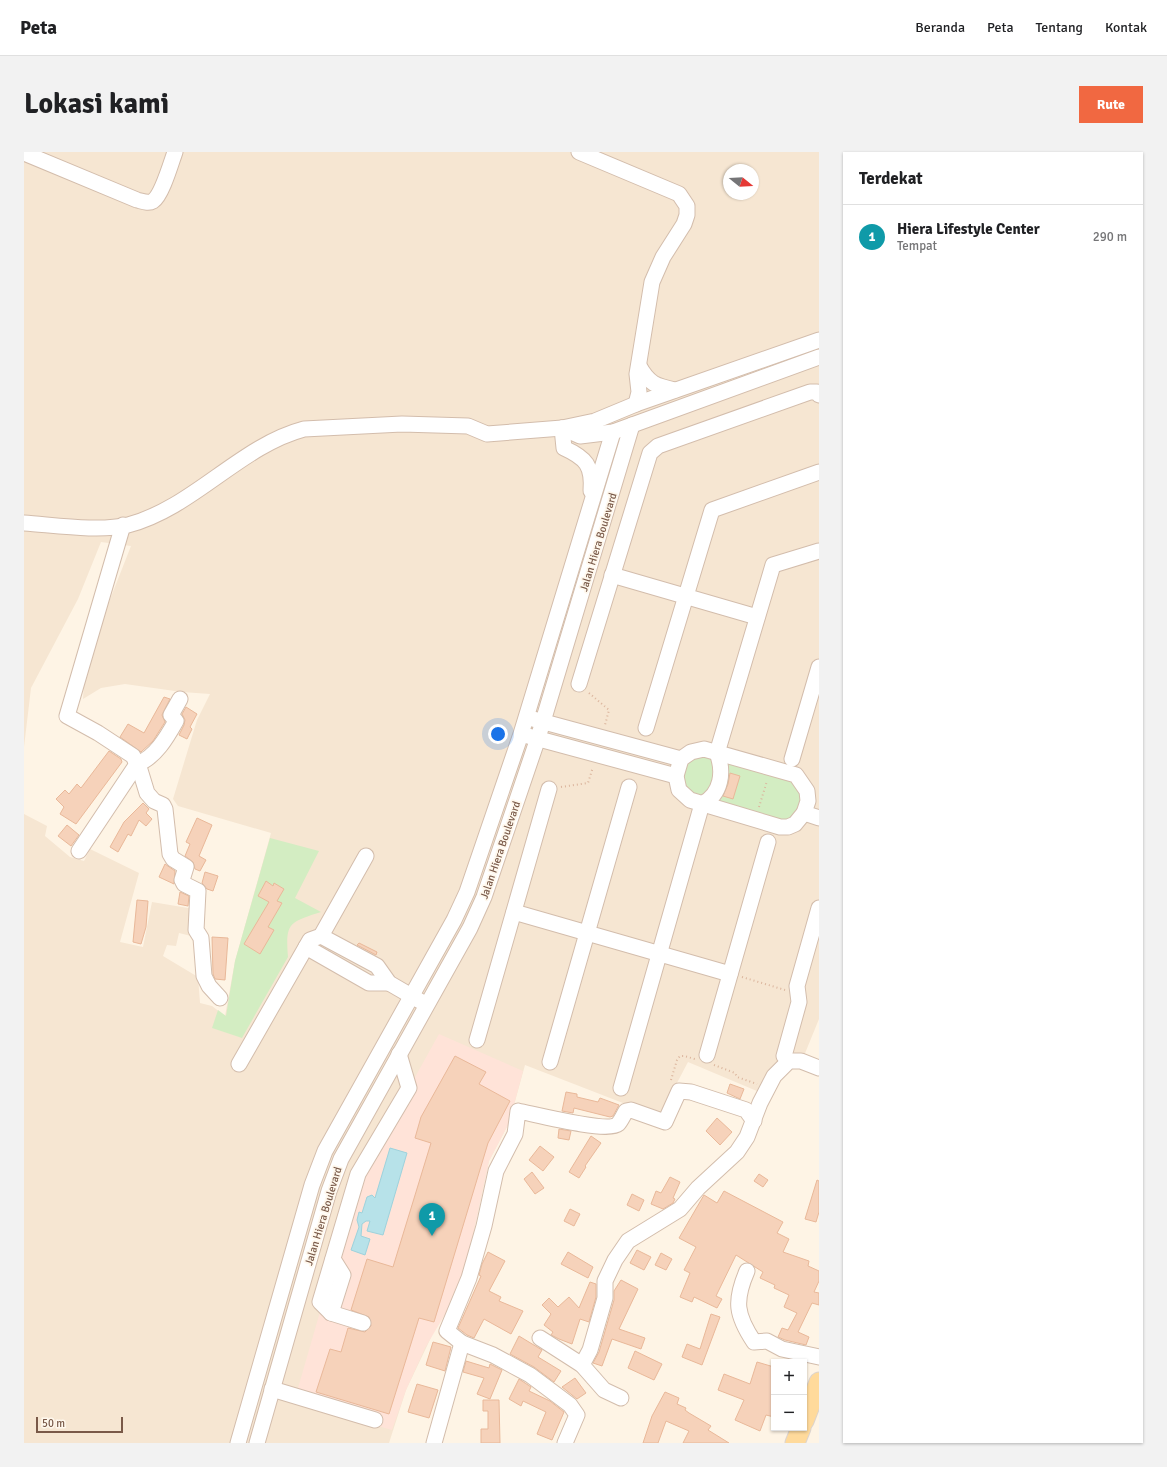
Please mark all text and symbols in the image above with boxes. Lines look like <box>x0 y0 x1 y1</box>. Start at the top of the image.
text: Peta <box>20 16 57 40</box>
text: Beranda <box>915 19 965 36</box>
text: Peta <box>987 19 1014 36</box>
text: Tentang <box>1036 19 1083 36</box>
text: Kontak <box>1105 19 1147 36</box>
button: Rute <box>1079 86 1143 123</box>
text: Lokasi kami <box>24 87 169 121</box>
north arrow <box>723 164 759 200</box>
text: Terdekat <box>859 168 923 189</box>
text: Hiera Lifestyle Center <box>897 220 1040 238</box>
text: 1 <box>868 229 876 245</box>
text: 290 m <box>1093 229 1127 245</box>
text: Tempat <box>897 238 937 254</box>
street label: Jalan Hiera Boulevard <box>577 491 620 593</box>
your location <box>488 724 508 744</box>
street label: Jalan Hiera Boulevard <box>478 799 523 901</box>
street label: Jalan Hiera Boulevard <box>302 1165 345 1267</box>
pin: 1 <box>419 1203 445 1236</box>
map controls <box>771 1359 807 1431</box>
button: + <box>771 1359 807 1395</box>
button: − <box>771 1395 807 1431</box>
scale bar <box>36 1415 123 1434</box>
text: 50 m <box>42 1417 65 1430</box>

